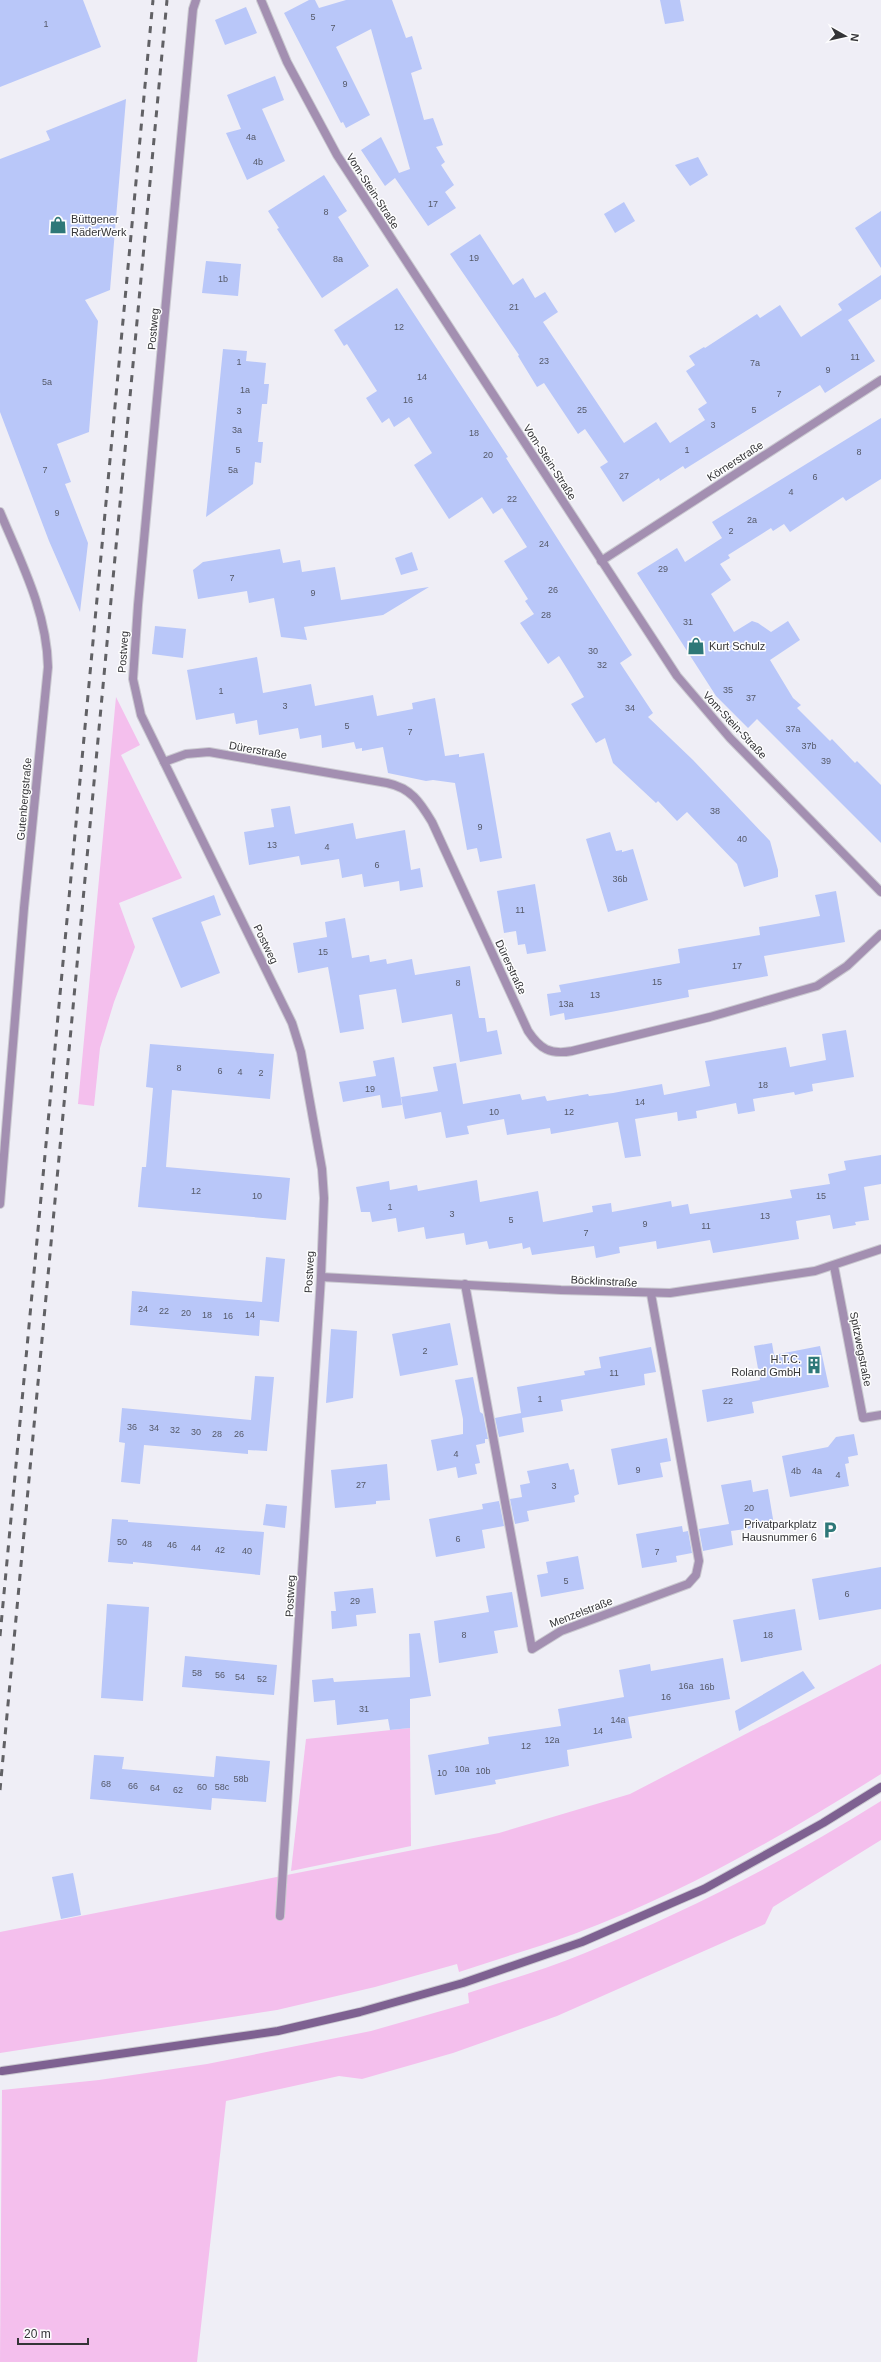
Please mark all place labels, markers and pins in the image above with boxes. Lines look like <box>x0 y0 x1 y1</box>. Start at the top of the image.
place label: Büttgener RäderWerk <box>71 213 127 238</box>
shop icon: Büttgener RäderWerk <box>48 215 68 235</box>
shop icon: Kurt Schulz <box>686 636 706 656</box>
place label: Kurt Schulz <box>709 640 765 652</box>
place label: H.T.C. Roland GmbH <box>731 1353 801 1378</box>
building icon: H.T.C. Roland GmbH <box>804 1355 824 1375</box>
place label: Privatparkplatz Hausnummer 6 <box>742 1518 817 1543</box>
parking icon: Privatparkplatz Hausnummer 6 <box>820 1520 840 1540</box>

